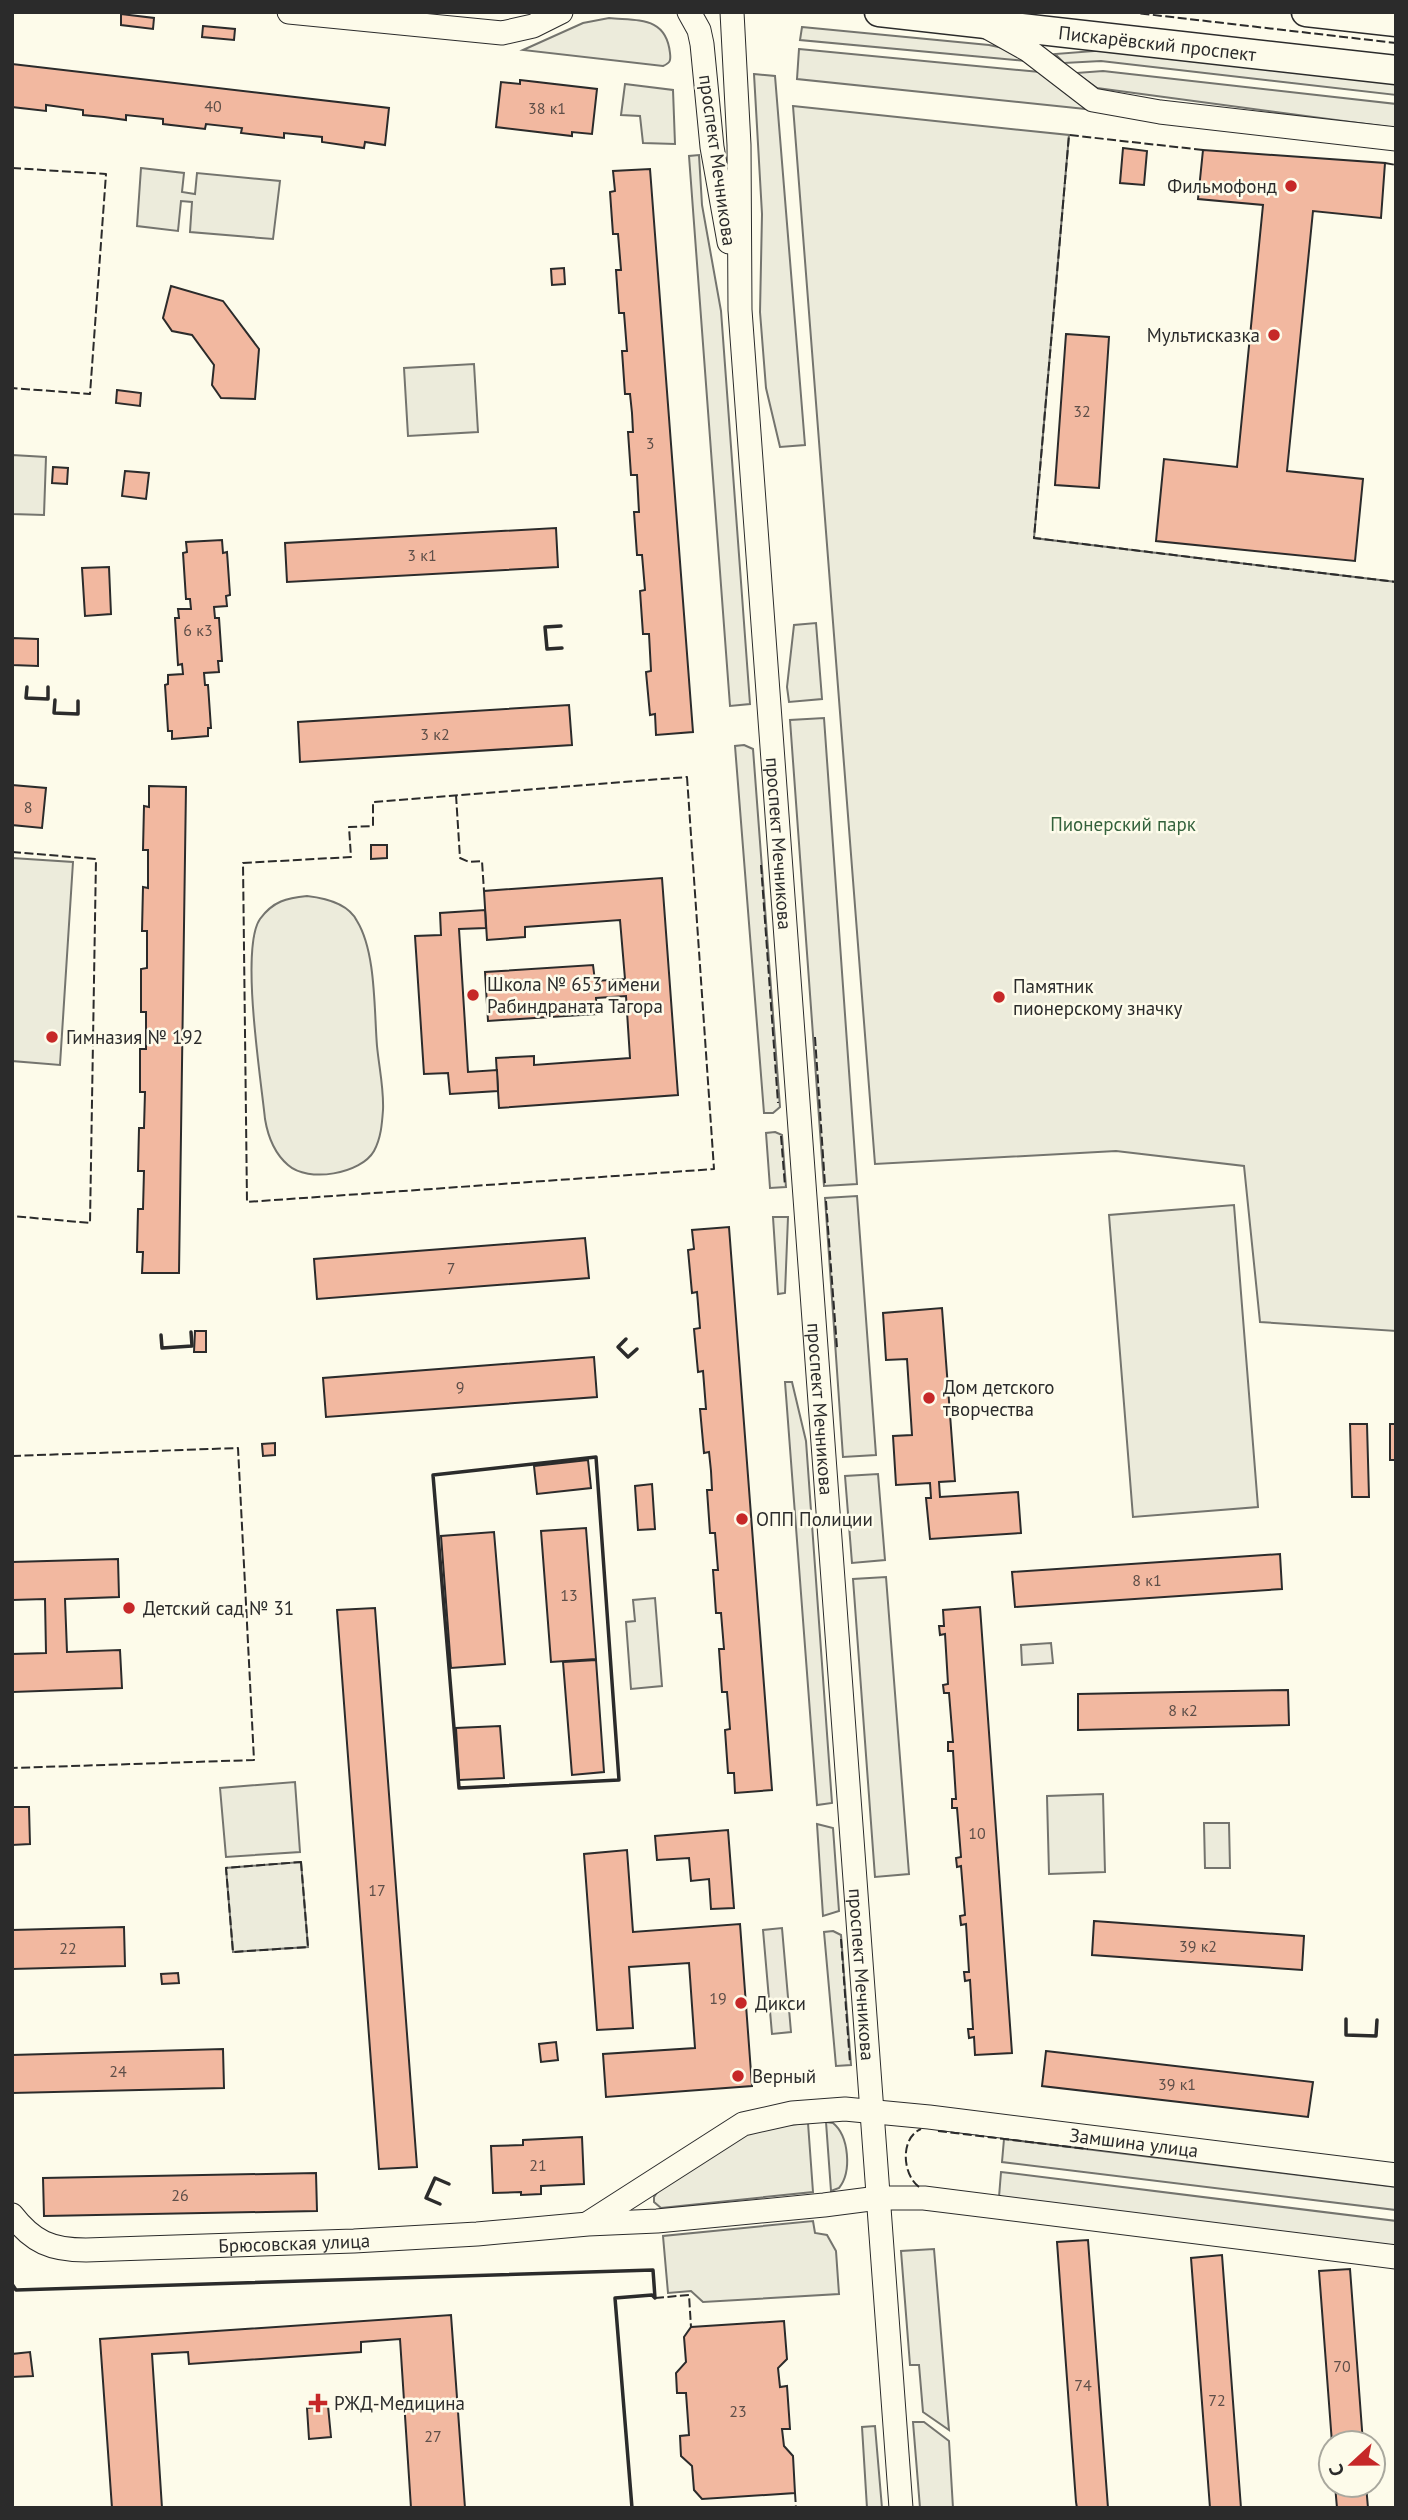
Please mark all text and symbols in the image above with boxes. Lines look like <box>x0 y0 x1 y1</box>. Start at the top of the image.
street label: Пискарёвский проспект <box>1057 20 1258 66</box>
street label: проспект Мечникова <box>694 73 742 247</box>
house number: 40 <box>204 96 222 116</box>
house number: 38 к1 <box>528 98 566 118</box>
place label: Фильмофонд <box>1167 174 1277 198</box>
marker: Фильмофонд <box>1283 178 1299 194</box>
place label: Мультисказка <box>1147 323 1260 347</box>
marker: Мультисказка <box>1266 327 1282 343</box>
house number: 32 <box>1073 401 1091 421</box>
house number: 3 <box>646 433 654 453</box>
house number: 3 к1 <box>407 545 437 565</box>
house number: 6 к3 <box>183 620 213 640</box>
house number: 3 к2 <box>420 724 450 744</box>
street label: проспект Мечникова <box>761 756 797 930</box>
house number: 8 <box>24 797 32 817</box>
park label: Пионерский парк <box>1050 812 1196 836</box>
place label: Школа № 653 имени Рабиндраната Тагора <box>487 972 663 1018</box>
place label: Памятник пионерскому значку <box>1013 974 1182 1020</box>
marker: Школа № 653 имени Рабиндраната Тагора <box>465 987 481 1003</box>
marker: Памятник пионерскому значку <box>991 989 1007 1005</box>
place label: Гимназия № 192 <box>66 1025 203 1049</box>
marker: Гимназия № 192 <box>44 1029 60 1045</box>
house number: 7 <box>447 1258 455 1278</box>
street label: проспект Мечникова <box>802 1322 839 1496</box>
place label: Дом детского творчества <box>943 1375 1055 1421</box>
house number: 9 <box>456 1377 464 1397</box>
marker: Дом детского творчества <box>921 1390 937 1406</box>
place label: ОПП Полиции <box>756 1507 873 1531</box>
marker: ОПП Полиции <box>734 1511 750 1527</box>
house number: 8 к1 <box>1132 1570 1162 1590</box>
house number: 13 <box>560 1585 578 1605</box>
place label: Детский сад № 31 <box>143 1596 294 1620</box>
marker: Детский сад № 31 <box>121 1600 137 1616</box>
house number: 8 к2 <box>1168 1700 1198 1720</box>
house number: 10 <box>968 1823 986 1843</box>
house number: 17 <box>368 1880 386 1900</box>
street label: проспект Мечникова <box>844 1887 880 2061</box>
house number: 39 к2 <box>1179 1936 1217 1956</box>
house number: 22 <box>59 1938 77 1958</box>
house number: 19 <box>709 1988 727 2008</box>
place label: Дикси <box>755 1991 806 2015</box>
marker: Дикси <box>733 1995 749 2011</box>
house number: 24 <box>109 2061 127 2081</box>
place label: Верный <box>752 2064 816 2088</box>
marker: Верный <box>730 2068 746 2084</box>
house number: 39 к1 <box>1158 2074 1196 2094</box>
street label: Замшина улица <box>1068 2123 1200 2162</box>
house number: 21 <box>529 2155 547 2175</box>
house number: 26 <box>171 2185 189 2205</box>
street label: Брюсовская улица <box>218 2228 371 2258</box>
house number: 70 <box>1333 2356 1351 2376</box>
house number: 74 <box>1074 2375 1092 2395</box>
house number: 72 <box>1208 2390 1226 2410</box>
place label: РЖД-Медицина <box>334 2391 465 2415</box>
marker: РЖД-Медицина <box>308 2393 328 2413</box>
house number: 23 <box>729 2401 747 2421</box>
house number: 27 <box>424 2426 442 2446</box>
north arrow <box>1317 2429 1387 2499</box>
text: С <box>1323 2461 1349 2480</box>

